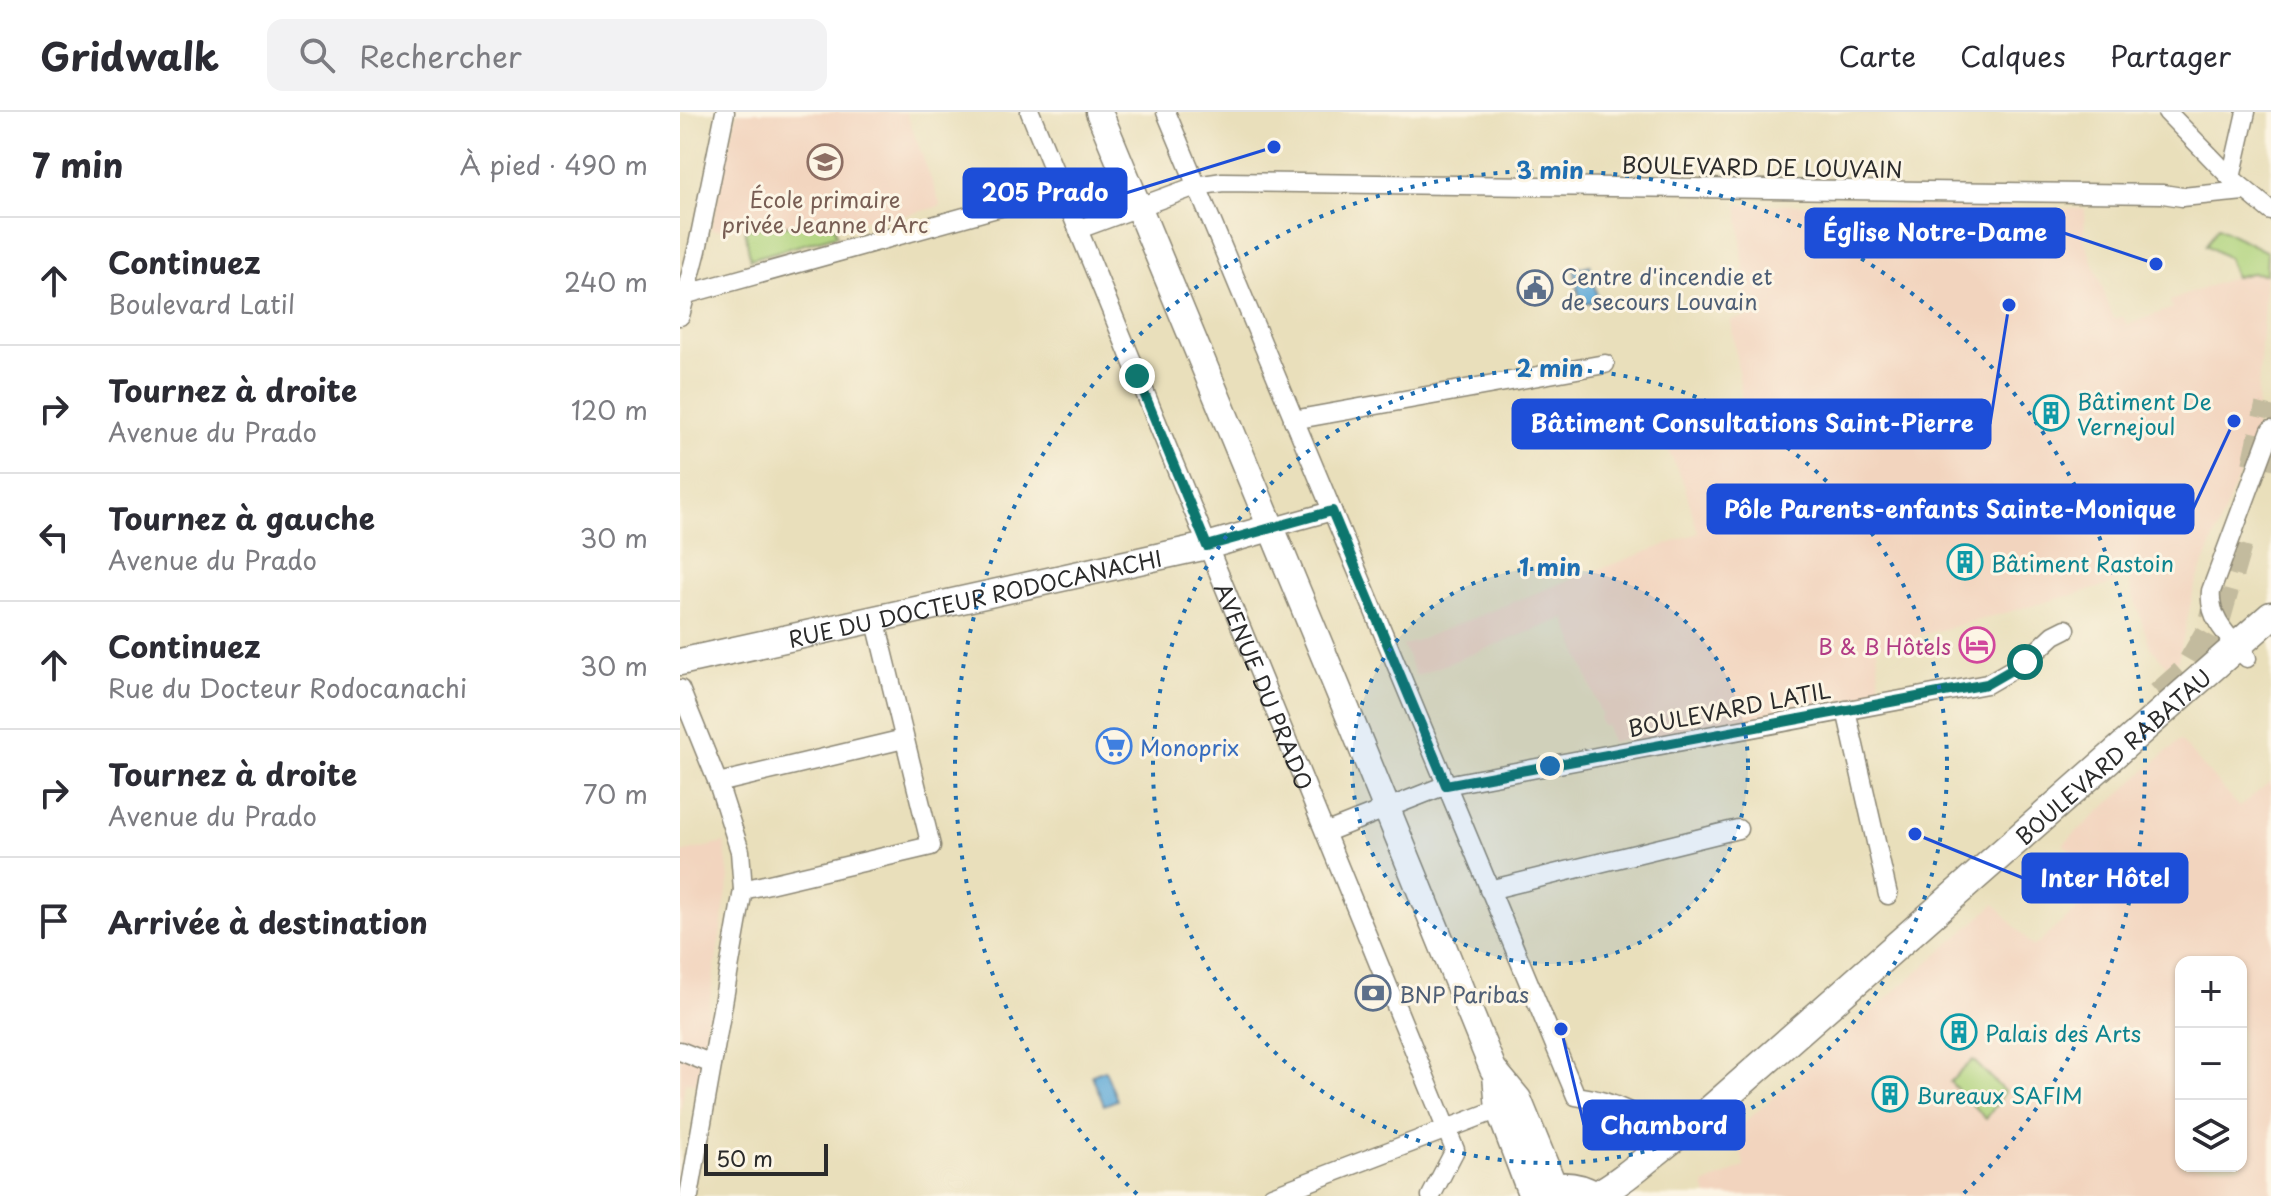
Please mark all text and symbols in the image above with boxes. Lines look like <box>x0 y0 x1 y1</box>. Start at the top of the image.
search box <box>267 19 827 91</box>
text: Gridwalk <box>40 27 219 84</box>
icon: search <box>295 33 339 77</box>
text: Rechercher <box>359 33 522 78</box>
text: Carte <box>1838 34 1916 77</box>
text: Calques <box>1960 34 2066 77</box>
text: Partager <box>2110 34 2231 77</box>
text: 7 min <box>32 138 123 190</box>
school or university icon: École primaire privée Jeanne d'Arc <box>806 143 844 181</box>
text: À pied · 490 m <box>460 145 648 184</box>
street label: BOULEVARD DE LOUVAIN <box>1621 147 1903 185</box>
text: 3 min <box>1516 151 1584 187</box>
callout: 205 Prado <box>964 169 1126 217</box>
text: 205 Prado <box>982 173 1108 209</box>
place label: École primaire privée Jeanne d'Arc <box>722 182 928 240</box>
callout: Église Notre-Dame <box>1806 209 2064 257</box>
text: Église Notre-Dame <box>1823 213 2047 249</box>
text: Continuez <box>108 239 261 284</box>
icon: ahead <box>32 259 76 303</box>
place label: Centre d'incendie et de secours Louvain <box>1561 259 1772 317</box>
text: 240 m <box>564 262 648 301</box>
public building icon: Centre d'incendie et de secours Louvain <box>1516 269 1554 307</box>
text: Boulevard Latil <box>108 284 295 323</box>
text: 2 min <box>1516 349 1584 385</box>
route end <box>1119 358 1155 394</box>
text: Tournez à droite <box>108 367 357 412</box>
place label: Bâtiment De Vernejoul <box>2077 384 2212 442</box>
icon: right <box>32 387 76 431</box>
text: 120 m <box>571 390 648 429</box>
building icon: Bâtiment De Vernejoul <box>2032 394 2070 432</box>
callout: Bâtiment Consultations Saint-Pierre <box>1513 400 1990 448</box>
text: Bâtiment Consultations Saint-Pierre <box>1530 404 1974 440</box>
text: Avenue du Prado <box>108 412 317 451</box>
callout: Pôle Parents-enfants Sainte-Monique <box>1708 485 2193 533</box>
text: Pôle Parents-enfants Sainte-Monique <box>1724 490 2176 526</box>
text: Tournez à gauche <box>108 495 375 540</box>
icon: left <box>32 515 76 559</box>
text: 30 m <box>580 518 648 557</box>
text: Avenue du Prado <box>108 540 317 579</box>
street label: RUE DU DOCTEUR RODOCANACHI <box>785 540 1165 654</box>
building icon: Bâtiment Rastoin <box>1946 543 1984 581</box>
place label: Bâtiment Rastoin <box>1991 546 2174 579</box>
text: 1 min <box>1519 548 1581 584</box>
street label: AVENUE DU PRADO <box>1208 577 1322 794</box>
text: Continuez <box>108 623 261 668</box>
hotel icon: B & B Hôtels <box>1958 626 1996 664</box>
place label: B & B Hôtels <box>1818 629 1951 662</box>
icon: ahead <box>32 643 76 687</box>
route start <box>2007 644 2043 680</box>
text: 30 m <box>580 646 648 685</box>
street label: BOULEVARD RABATAU <box>2007 660 2218 851</box>
text: Rue du Docteur Rodocanachi <box>108 668 467 707</box>
street label: BOULEVARD LATIL <box>1625 672 1833 744</box>
supermarket icon: Monoprix <box>1095 727 1133 765</box>
place label: Monoprix <box>1140 730 1239 763</box>
text: Tournez à droite <box>108 751 357 796</box>
centre of rings <box>1536 752 1564 780</box>
icon: right <box>32 771 76 815</box>
text: 70 m <box>583 774 648 813</box>
text: Avenue du Prado <box>108 796 317 835</box>
callout: Inter Hôtel <box>2023 854 2187 902</box>
text: Inter Hôtel <box>2040 859 2170 895</box>
icon: arrive <box>32 899 76 943</box>
text: Arrivée à destination <box>108 899 428 944</box>
map controls <box>2175 956 2247 1172</box>
button: + <box>2175 956 2247 1028</box>
bank icon: BNP Paribas <box>1354 974 1392 1012</box>
place label: BNP Paribas <box>1399 977 1529 1010</box>
building icon: Palais des Arts <box>1940 1013 1978 1051</box>
place label: Palais des Arts <box>1985 1016 2141 1049</box>
button: − <box>2175 1028 2247 1100</box>
building icon: Bureaux SAFIM <box>1871 1075 1909 1113</box>
place label: Bureaux SAFIM <box>1916 1078 2083 1111</box>
button: layers <box>2175 1100 2247 1172</box>
callout: Chambord <box>1584 1101 1744 1149</box>
text: Chambord <box>1600 1106 1728 1142</box>
scale bar <box>704 1140 828 1176</box>
text: 50 m <box>716 1141 773 1174</box>

